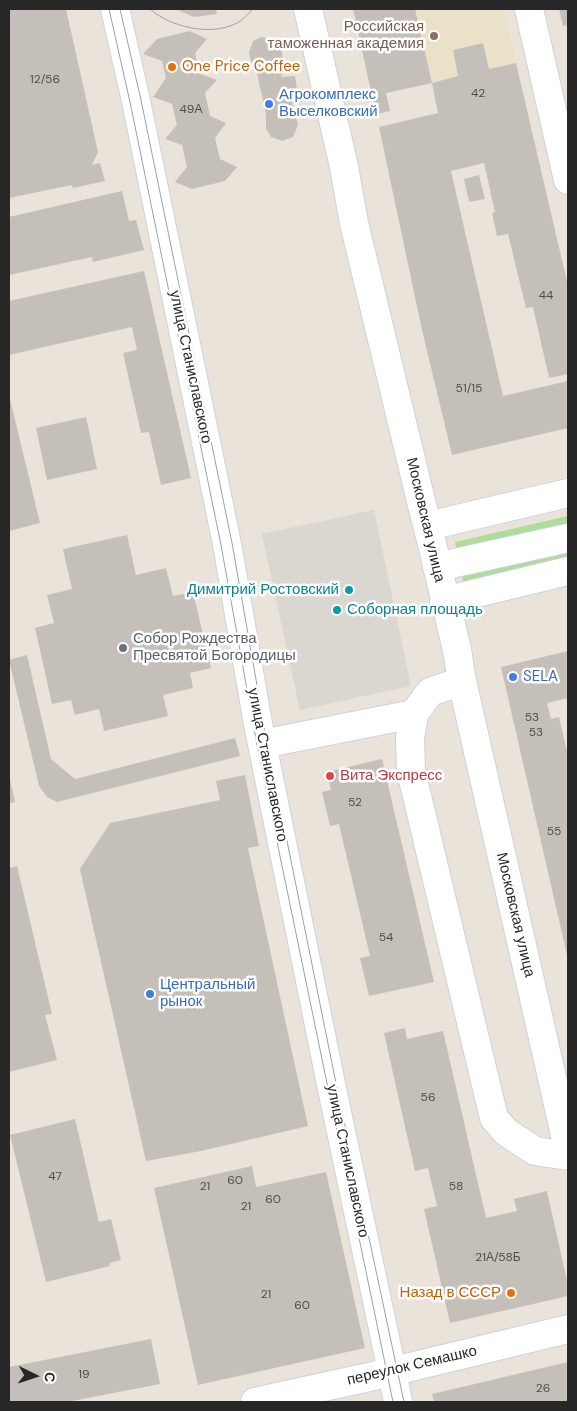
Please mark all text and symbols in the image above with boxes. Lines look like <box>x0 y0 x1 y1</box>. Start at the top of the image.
place label: Российская таможенная академия <box>268 18 424 53</box>
marker: Российская таможенная академия <box>428 30 440 42</box>
place label: One Price Coffee <box>182 58 300 76</box>
marker: One Price Coffee <box>166 61 178 73</box>
house number: 12/56 <box>30 73 60 87</box>
place label: Агрокомплекс Выселковский <box>279 86 378 121</box>
house number: 42 <box>471 87 485 101</box>
marker: Агрокомплекс Выселковский <box>263 98 275 110</box>
house number: 49А <box>180 103 202 117</box>
street label: улица Станиславского <box>165 289 215 445</box>
house number: 44 <box>539 289 553 303</box>
house number: 51/15 <box>456 382 482 396</box>
street label: Московская улица <box>402 456 448 584</box>
place label: Димитрий Ростовский <box>187 581 339 599</box>
marker: Димитрий Ростовский <box>343 584 355 596</box>
place label: Соборная площадь <box>347 601 483 619</box>
marker: Соборная площадь <box>331 604 343 616</box>
place label: Собор Рождества Пресвятой Богородицы <box>133 630 296 665</box>
marker: Собор Рождества Пресвятой Богородицы <box>117 642 129 654</box>
place label: SELA <box>523 668 558 686</box>
marker: SELA <box>507 671 519 683</box>
street label: улица Станиславского <box>243 687 291 843</box>
house number: 53 <box>525 711 539 725</box>
house number: 53 <box>529 726 543 740</box>
place label: Вита Экспресс <box>340 767 442 785</box>
marker: Вита Экспресс <box>324 770 336 782</box>
house number: 52 <box>348 796 362 810</box>
house number: 55 <box>547 825 561 839</box>
street label: Московская улица <box>492 851 538 979</box>
house number: 54 <box>379 931 393 945</box>
place label: Центральный рынок <box>160 976 255 1011</box>
marker: Центральный рынок <box>144 988 156 1000</box>
street label: улица Станиславского <box>322 1083 372 1239</box>
house number: 56 <box>421 1091 435 1105</box>
house number: 47 <box>48 1170 62 1184</box>
house number: 60 <box>227 1174 243 1188</box>
house number: 21 <box>200 1180 210 1194</box>
house number: 58 <box>449 1180 463 1194</box>
house number: 60 <box>265 1193 281 1207</box>
house number: 21 <box>241 1200 251 1214</box>
house number: 21А/58Б <box>475 1251 521 1265</box>
place label: Назад в СССР <box>400 1284 501 1302</box>
marker: Назад в СССР <box>505 1287 517 1299</box>
house number: 21 <box>261 1288 271 1302</box>
house number: 60 <box>294 1299 310 1313</box>
street label: переулок Семашко <box>345 1342 479 1390</box>
north arrow <box>10 1351 60 1401</box>
house number: 19 <box>78 1368 90 1382</box>
text: С <box>41 1371 59 1383</box>
house number: 26 <box>536 1382 550 1396</box>

